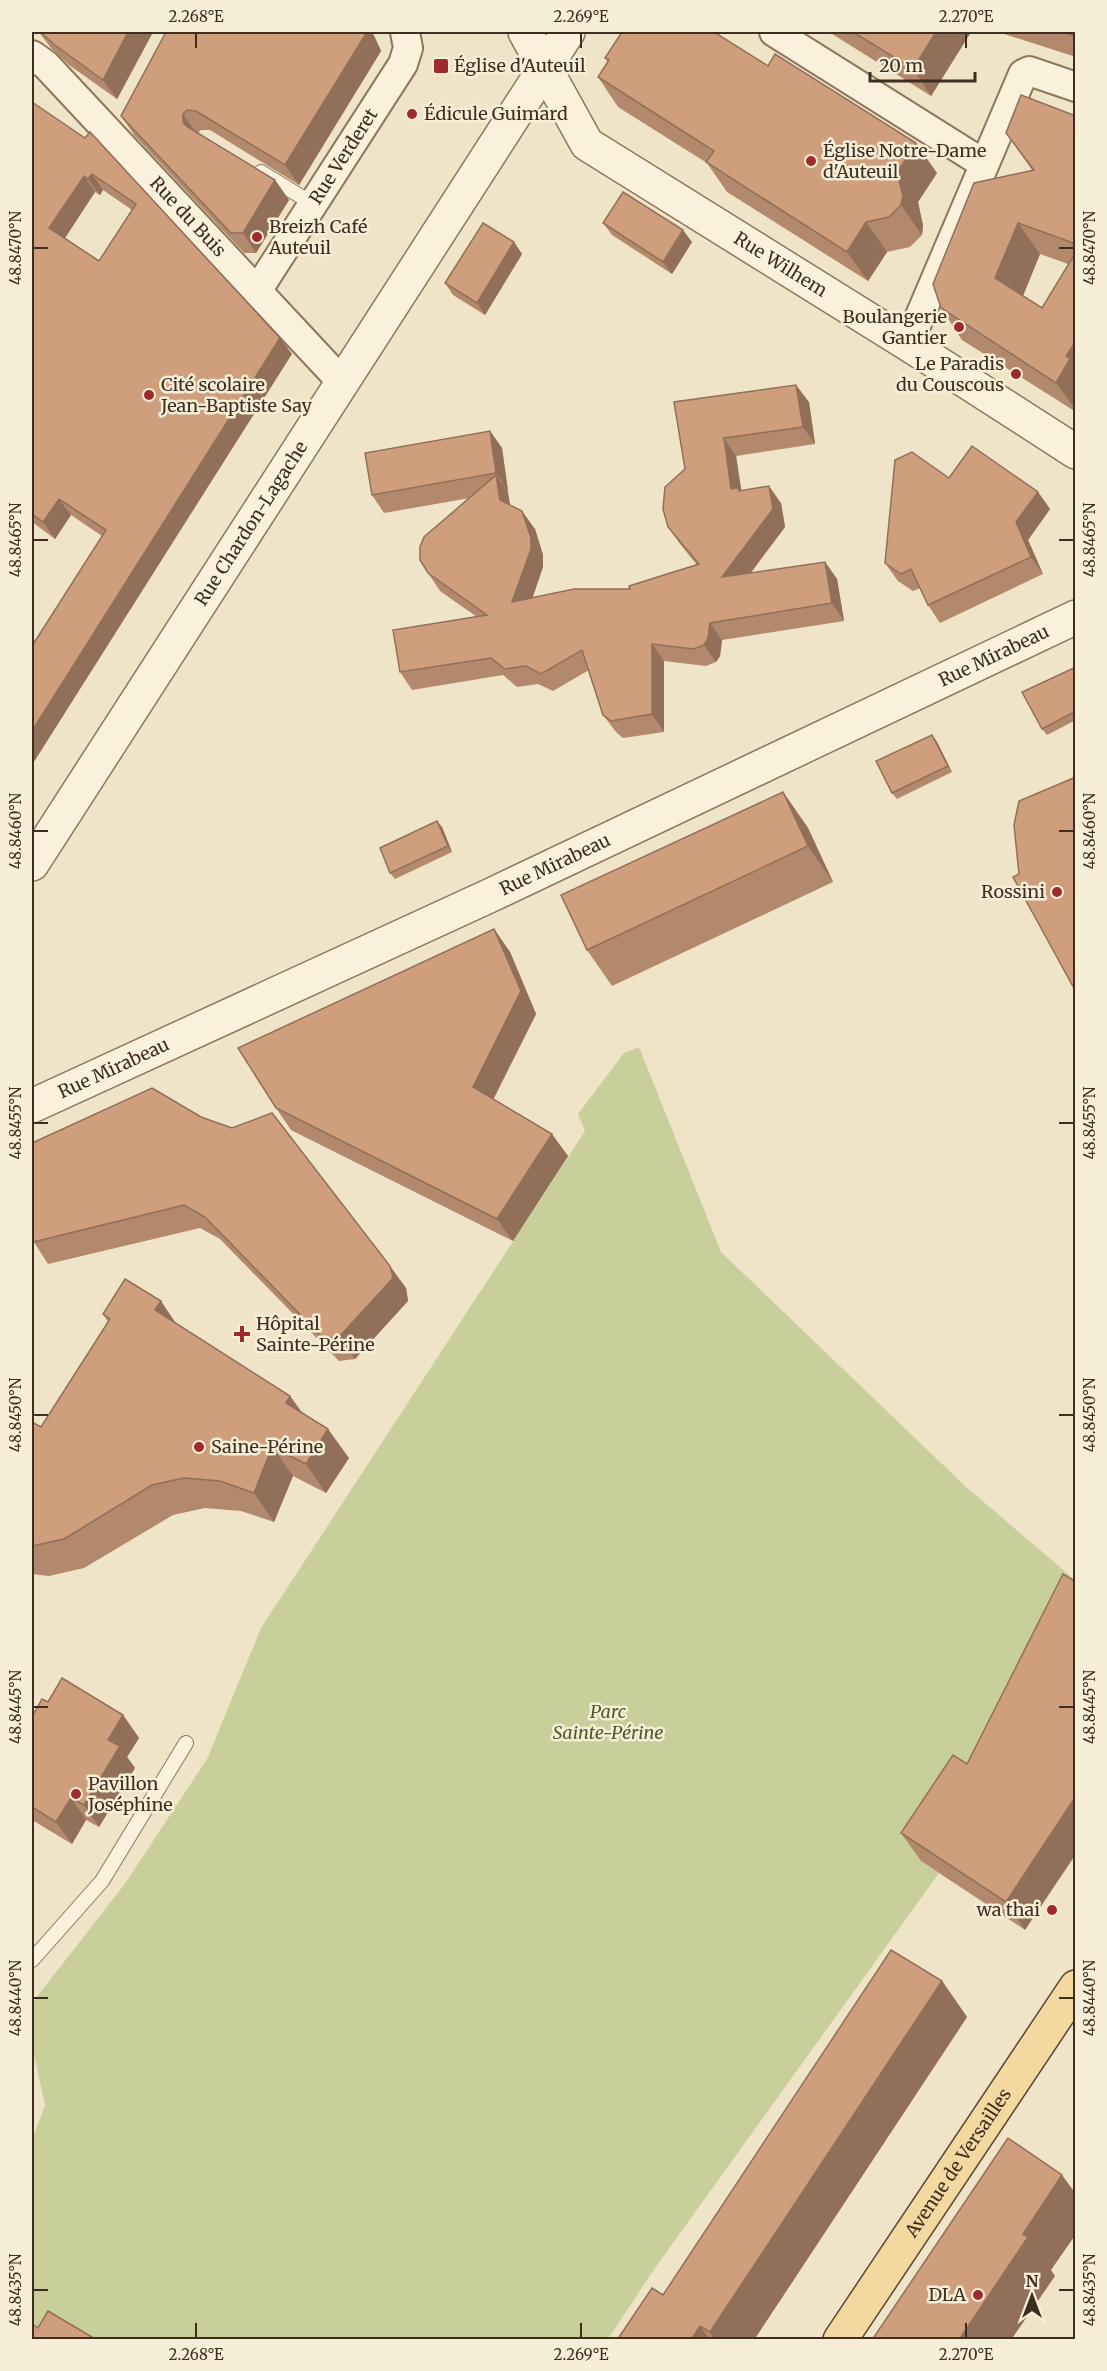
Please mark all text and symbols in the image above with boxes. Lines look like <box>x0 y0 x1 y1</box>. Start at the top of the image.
text: 2.268°E <box>169 7 224 26</box>
text: 2.269°E <box>554 7 609 26</box>
text: 2.270°E <box>939 7 994 26</box>
scale bar <box>870 45 975 83</box>
place label: Église d'Auteuil <box>454 54 586 77</box>
text: 20 m <box>879 54 923 77</box>
marker: Église d'Auteuil <box>432 57 450 75</box>
place label: Édicule Guimard <box>424 102 568 125</box>
street label: Rue Verderet <box>304 104 382 208</box>
marker: Édicule Guimard <box>405 107 419 121</box>
place label: Église Notre-Dame d'Auteuil <box>823 139 986 183</box>
marker: Église Notre-Dame d'Auteuil <box>804 154 818 168</box>
street label: Rue du Buis <box>145 172 231 262</box>
text: 48.8470°N <box>6 211 25 285</box>
text: 48.8470°N <box>1080 211 1099 285</box>
place label: Breizh Café Auteuil <box>268 215 367 259</box>
street label: Rue Wilhem <box>730 226 832 302</box>
marker: Breizh Café Auteuil <box>250 230 264 244</box>
place label: Boulangerie Gantier <box>842 305 947 349</box>
marker: Boulangerie Gantier <box>952 320 966 334</box>
place label: Le Paradis du Couscous <box>896 352 1004 396</box>
marker: Le Paradis du Couscous <box>1009 367 1023 381</box>
place label: Cité scolaire Jean-Baptiste Say <box>160 373 313 417</box>
marker: Cité scolaire Jean-Baptiste Say <box>142 388 156 402</box>
street label: Rue Chardon-Lagache <box>189 437 312 610</box>
text: 48.8465°N <box>6 502 25 577</box>
text: 48.8465°N <box>1080 502 1099 577</box>
street label: Rue Mirabeau <box>935 619 1053 692</box>
text: 48.8460°N <box>6 792 25 869</box>
text: 48.8460°N <box>1080 792 1099 869</box>
street label: Rue Mirabeau <box>496 828 614 900</box>
place label: Rossini <box>981 880 1045 903</box>
marker: Rossini <box>1050 885 1064 899</box>
street label: Rue Mirabeau <box>54 1033 173 1103</box>
text: 48.8455°N <box>6 1086 25 1159</box>
text: 48.8455°N <box>1080 1086 1099 1159</box>
place label: Hôpital Sainte-Périne <box>256 1312 375 1356</box>
marker: Hôpital Sainte-Périne <box>233 1325 251 1343</box>
text: 48.8450°N <box>6 1377 25 1452</box>
text: 48.8450°N <box>1080 1377 1099 1452</box>
place label: Saine-Périne <box>211 1435 323 1458</box>
marker: Saine-Périne <box>192 1440 206 1454</box>
text: 48.8445°N <box>6 1670 25 1744</box>
text: 48.8445°N <box>1080 1670 1099 1744</box>
park label: Parc Sainte-Périne <box>553 1700 663 1744</box>
place label: Pavillon Joséphine <box>87 1772 173 1816</box>
marker: Pavillon Joséphine <box>69 1787 83 1801</box>
place label: wa thai <box>976 1898 1040 1921</box>
marker: wa thai <box>1045 1903 1059 1917</box>
text: 48.8440°N <box>6 1959 25 2036</box>
text: 48.8440°N <box>1080 1959 1099 2036</box>
street label: Avenue de Versailles <box>899 2084 1016 2242</box>
text: 48.8435°N <box>6 2253 25 2326</box>
text: 48.8435°N <box>1080 2253 1099 2326</box>
north arrow <box>1002 2266 1062 2326</box>
text: N <box>1026 2271 1039 2291</box>
place label: DLA <box>929 2283 966 2306</box>
marker: DLA <box>971 2288 985 2302</box>
text: 2.268°E <box>169 2345 224 2364</box>
text: 2.269°E <box>554 2345 609 2364</box>
text: 2.270°E <box>939 2345 994 2364</box>

